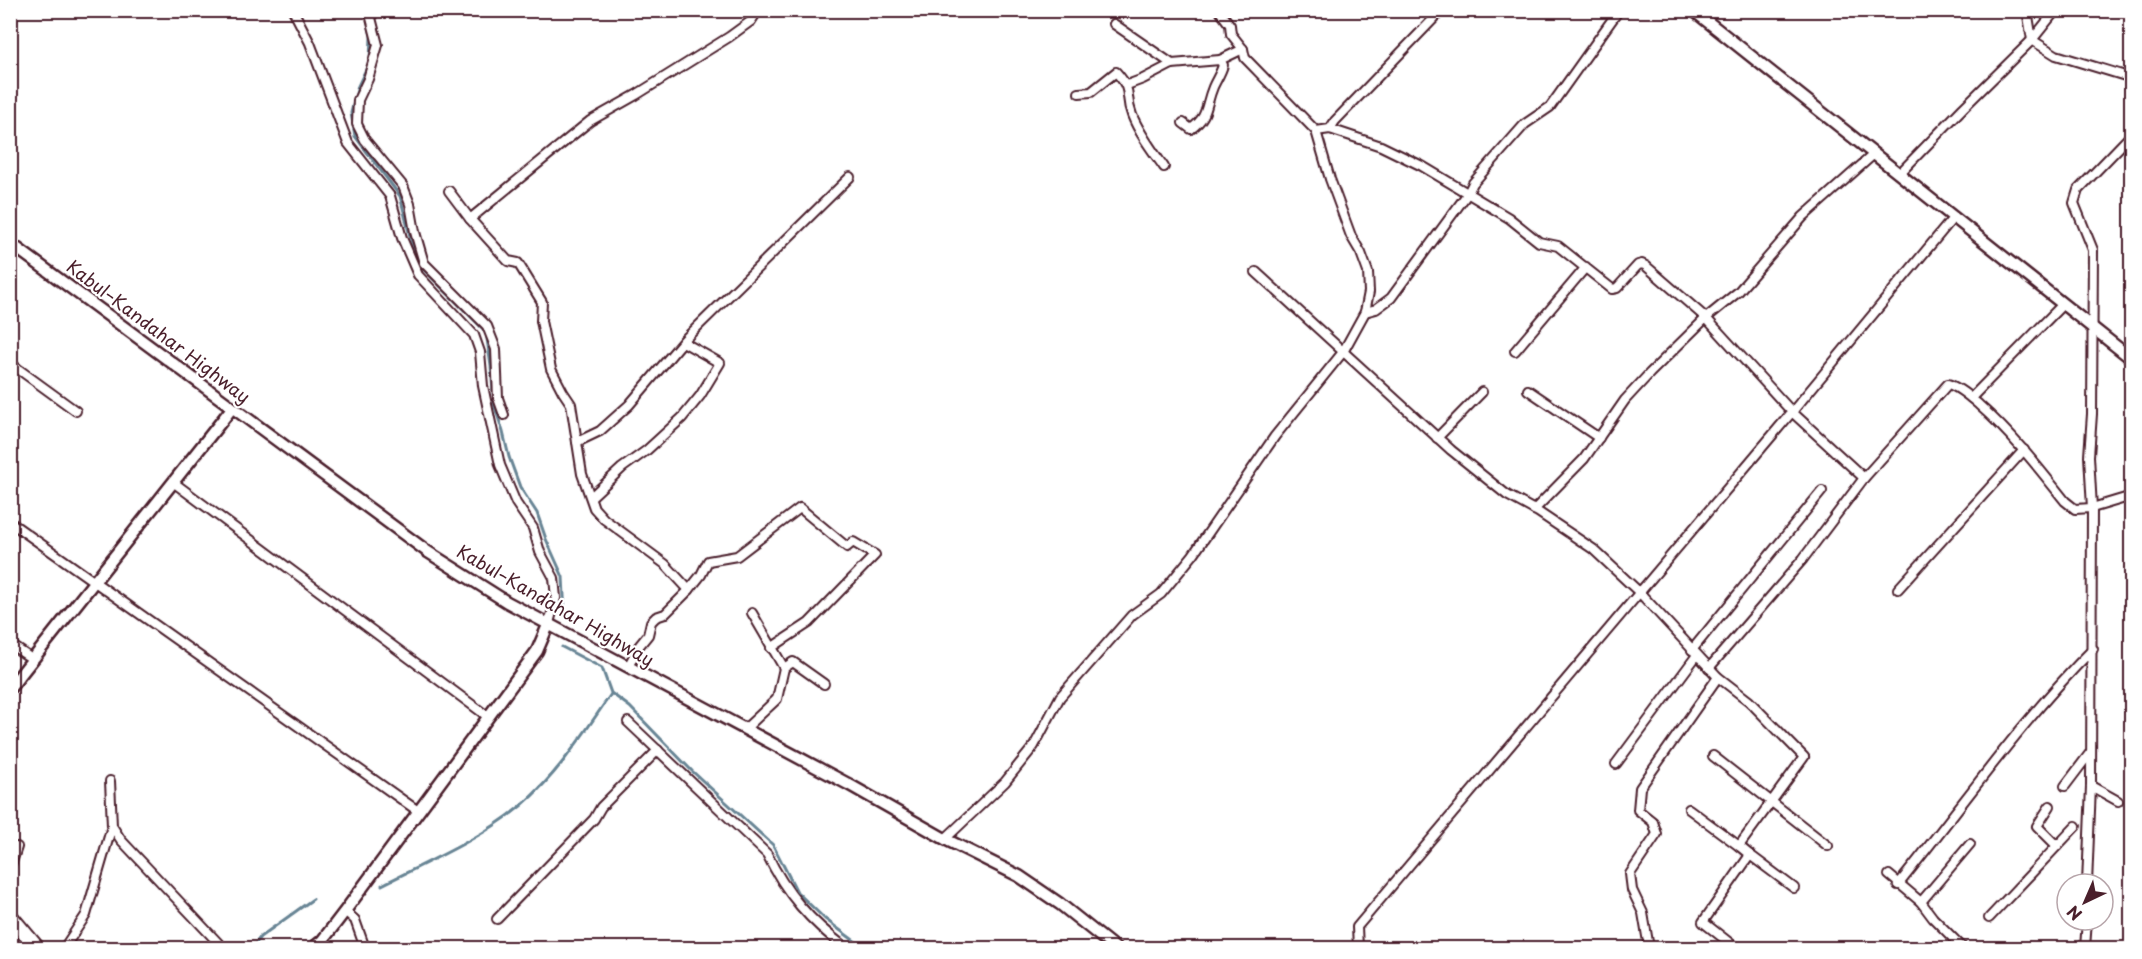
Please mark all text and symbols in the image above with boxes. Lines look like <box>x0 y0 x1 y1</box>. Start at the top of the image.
street label: Kabul–Kandahar Highway <box>61 253 257 409</box>
street label: Kabul–Kandahar Highway <box>452 537 660 672</box>
north arrow <box>2055 872 2115 932</box>
text: N <box>2061 900 2087 927</box>

